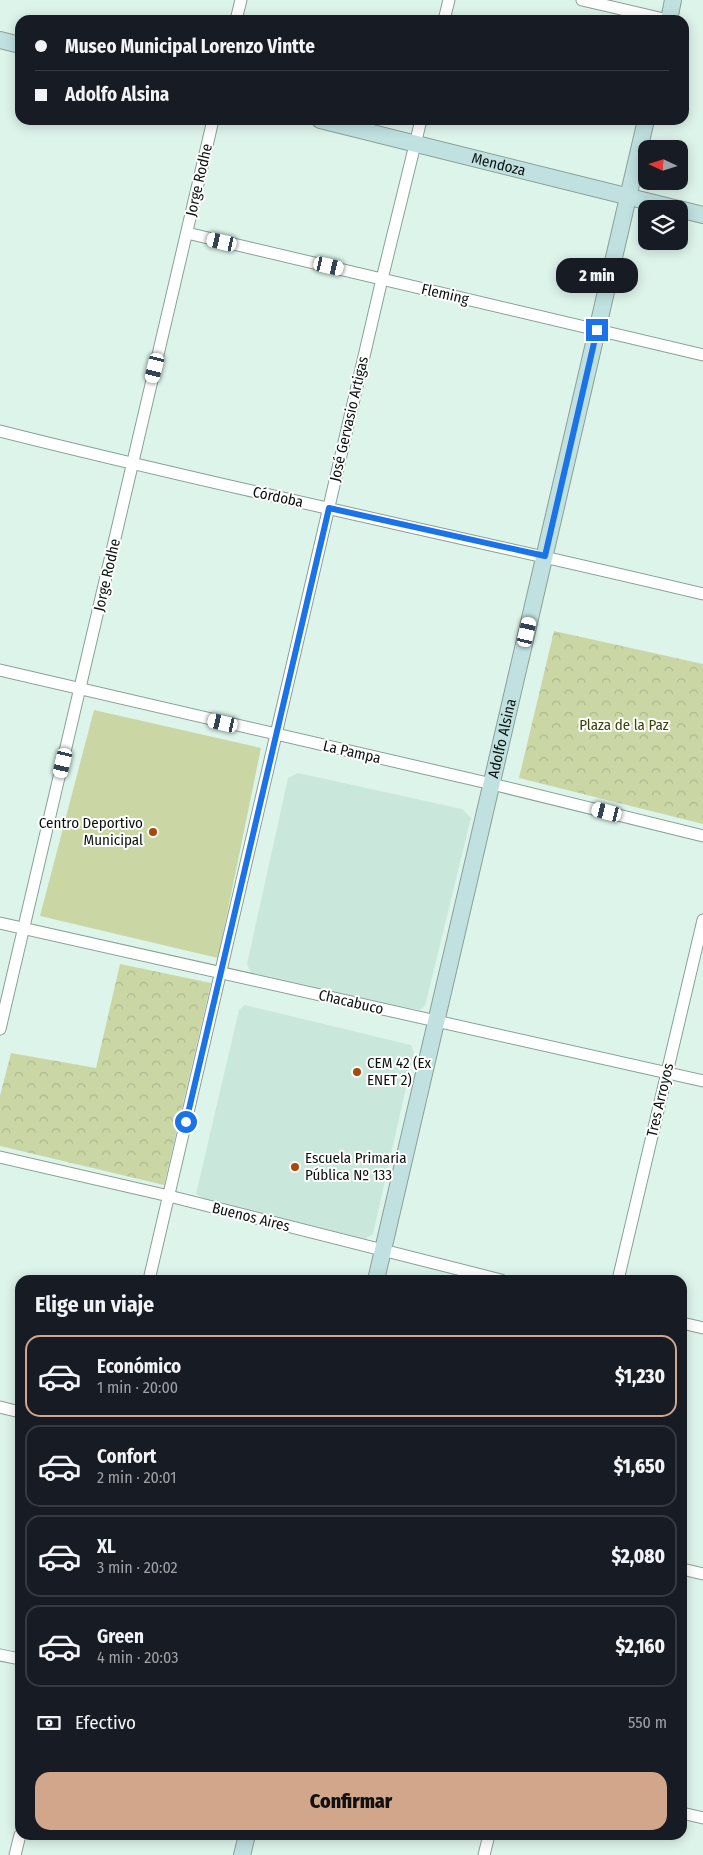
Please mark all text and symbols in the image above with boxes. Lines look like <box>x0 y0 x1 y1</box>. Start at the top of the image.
text: Museo Municipal Lorenzo Vintte <box>65 35 315 58</box>
text: Adolfo Alsina <box>65 83 169 106</box>
north arrow <box>638 140 688 190</box>
map controls <box>638 140 688 250</box>
street label: Jorge Rodhe <box>182 142 216 218</box>
street label: Mendoza <box>470 149 527 180</box>
button: layers <box>638 200 688 250</box>
car <box>205 231 238 253</box>
car <box>312 255 345 277</box>
callout: 2 min <box>556 258 638 292</box>
text: 2 min <box>579 266 615 285</box>
street label: Fleming <box>420 280 470 308</box>
route end <box>586 319 608 341</box>
car <box>144 352 165 384</box>
street label: José Gervasio Artigas <box>326 355 372 483</box>
street label: Córdoba <box>251 483 305 511</box>
street label: Jorge Rodhe <box>90 537 124 613</box>
car <box>516 616 537 648</box>
street label: Adolfo Alsina <box>484 697 520 780</box>
car <box>206 712 239 734</box>
park label: Plaza de la Paz <box>579 716 669 734</box>
street label: La Pampa <box>321 737 383 767</box>
car <box>52 747 73 779</box>
car <box>590 801 623 823</box>
place label: Centro Deportivo Municipal <box>39 814 143 849</box>
marker: Centro Deportivo Municipal <box>147 826 159 838</box>
street label: Chacabuco <box>317 986 385 1018</box>
place label: CEM 42 (Ex ENET 2) <box>367 1054 432 1089</box>
street label: Tres Arroyos <box>643 1061 677 1139</box>
marker: CEM 42 (Ex ENET 2) <box>351 1066 363 1078</box>
route start <box>175 1111 197 1133</box>
place label: Escuela Primaria Pública Nº 133 <box>305 1149 407 1184</box>
marker: Escuela Primaria Pública Nº 133 <box>289 1161 301 1173</box>
street label: Buenos Aires <box>210 1199 292 1235</box>
text: Elige un viaje <box>35 1291 154 1318</box>
icon: car <box>37 1354 82 1399</box>
text: Económico <box>97 1355 181 1378</box>
text: $1,230 <box>615 1365 665 1388</box>
text: 1 min · 20:00 <box>97 1378 178 1397</box>
icon: car <box>37 1444 82 1489</box>
text: Confort <box>97 1445 157 1468</box>
text: $1,650 <box>614 1455 665 1478</box>
text: 2 min · 20:01 <box>97 1468 176 1487</box>
icon: car <box>37 1534 82 1579</box>
text: XL <box>97 1535 116 1558</box>
text: $2,080 <box>611 1545 665 1568</box>
text: 3 min · 20:02 <box>97 1558 178 1577</box>
icon: car <box>37 1624 82 1669</box>
text: Green <box>97 1625 144 1648</box>
text: $2,160 <box>615 1635 665 1658</box>
text: 4 min · 20:03 <box>97 1648 178 1667</box>
icon: cash <box>35 1709 63 1737</box>
text: Efectivo <box>75 1711 136 1734</box>
text: 550 m <box>628 1713 667 1732</box>
button: Confirmar <box>35 1772 667 1830</box>

